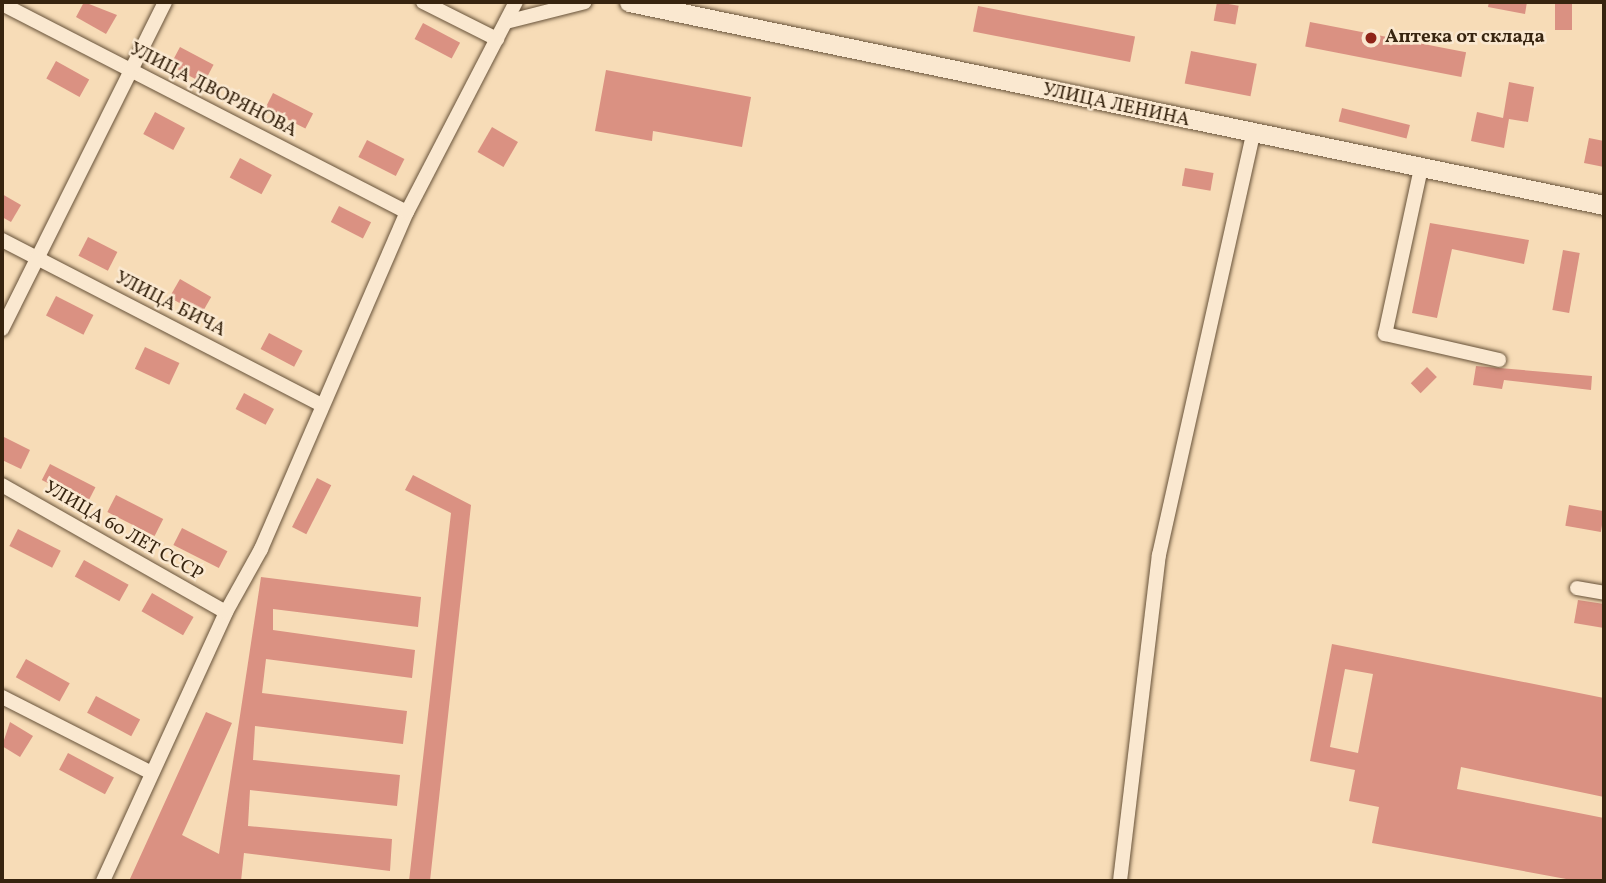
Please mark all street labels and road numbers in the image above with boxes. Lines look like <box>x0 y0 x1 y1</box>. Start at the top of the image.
street label: УЛИЦА ДВОРЯНОВА <box>125 39 301 143</box>
street label: УЛИЦА ЛЕНИНА <box>1040 79 1192 133</box>
street label: УЛИЦА БИЧА <box>111 267 229 343</box>
street label: УЛИЦА 60 ЛЕТ СССР <box>39 477 207 587</box>

